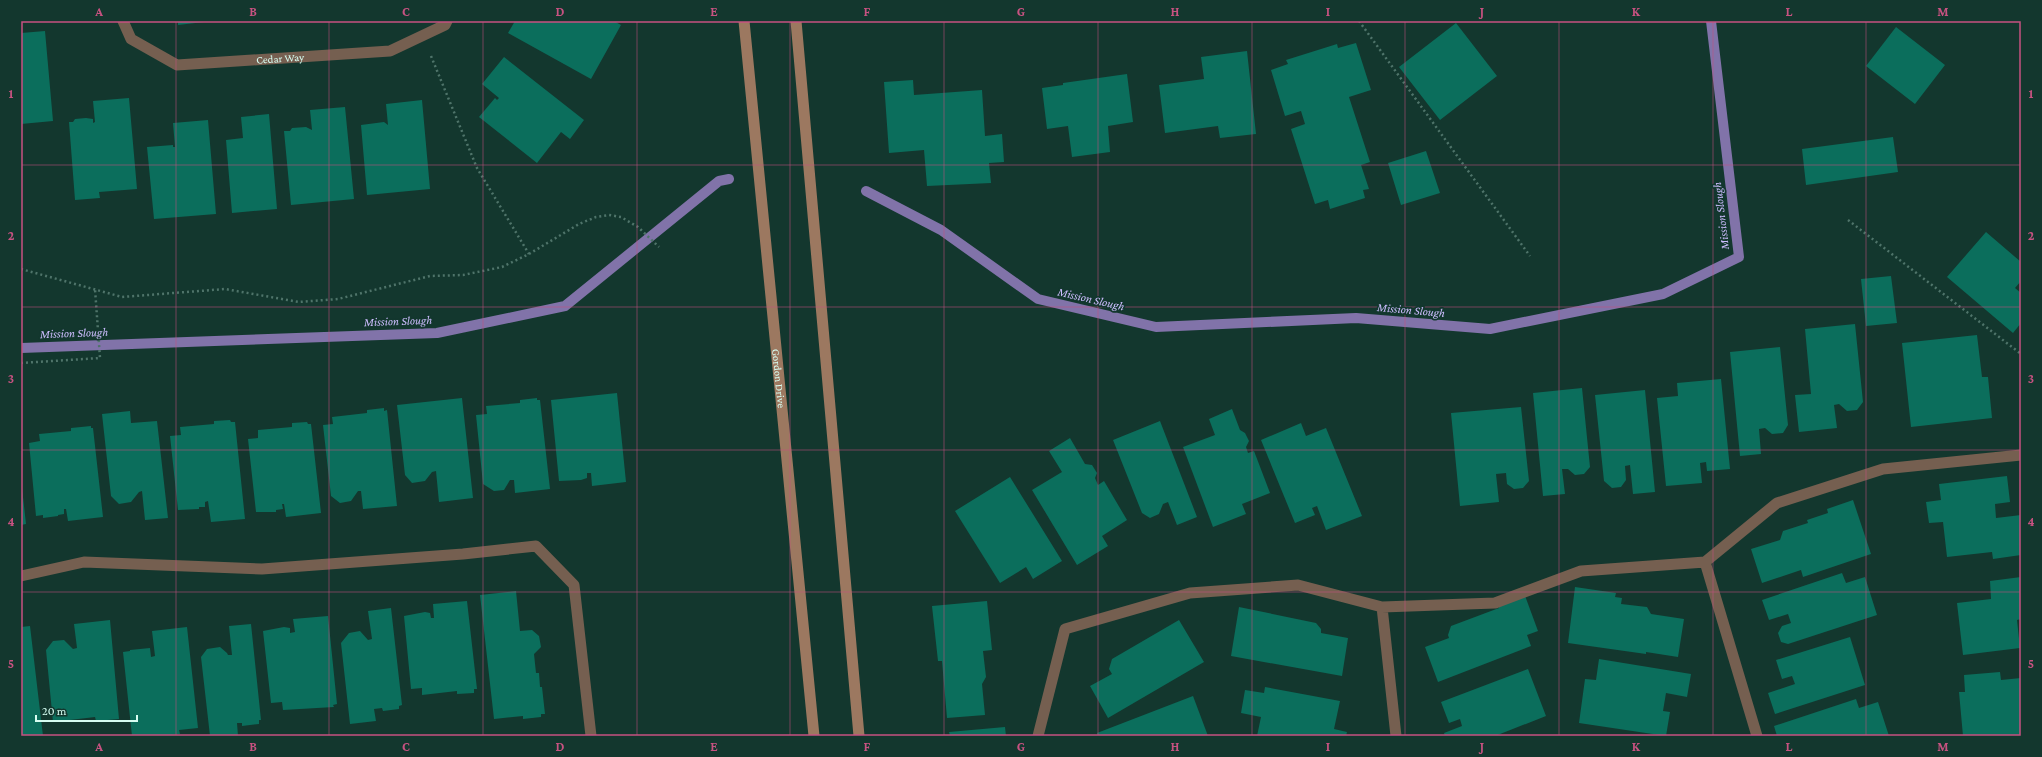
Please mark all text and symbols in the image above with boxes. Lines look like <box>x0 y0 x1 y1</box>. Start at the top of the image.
text: A <box>94 4 103 19</box>
text: B <box>249 4 257 19</box>
text: C <box>402 4 410 19</box>
text: D <box>556 4 565 19</box>
text: E <box>710 4 718 19</box>
text: F <box>864 4 871 19</box>
text: G <box>1017 4 1025 19</box>
text: H <box>1171 4 1180 19</box>
text: I <box>1326 4 1330 19</box>
text: J <box>1478 4 1484 19</box>
text: K <box>1632 4 1641 19</box>
text: L <box>1786 4 1793 19</box>
text: M <box>1937 4 1949 19</box>
street label: Cedar Way <box>256 51 306 66</box>
text: 1 <box>9 86 14 101</box>
text: 1 <box>2029 86 2034 101</box>
water label: Mission Slough <box>1710 181 1732 252</box>
text: 2 <box>8 228 15 243</box>
text: 2 <box>2028 228 2035 243</box>
water label: Mission Slough <box>1055 284 1126 314</box>
water label: Mission Slough <box>1375 300 1446 320</box>
water label: Mission Slough <box>363 313 432 329</box>
water label: Mission Slough <box>39 325 108 341</box>
street label: Gordon Drive <box>770 348 788 409</box>
text: 3 <box>8 371 14 386</box>
text: 3 <box>2028 371 2034 386</box>
text: 4 <box>7 514 15 529</box>
text: 4 <box>2027 514 2035 529</box>
text: 5 <box>8 656 14 671</box>
text: 5 <box>2028 656 2034 671</box>
scale bar <box>36 697 137 723</box>
text: 20 m <box>42 704 67 718</box>
text: A <box>94 739 103 754</box>
text: B <box>249 739 257 754</box>
text: C <box>402 739 410 754</box>
text: D <box>556 739 565 754</box>
text: E <box>710 739 718 754</box>
text: F <box>864 739 871 754</box>
text: G <box>1017 739 1025 754</box>
text: H <box>1171 739 1180 754</box>
text: I <box>1326 739 1330 754</box>
text: J <box>1478 739 1484 754</box>
text: K <box>1632 739 1641 754</box>
text: L <box>1786 739 1793 754</box>
text: M <box>1937 739 1949 754</box>

